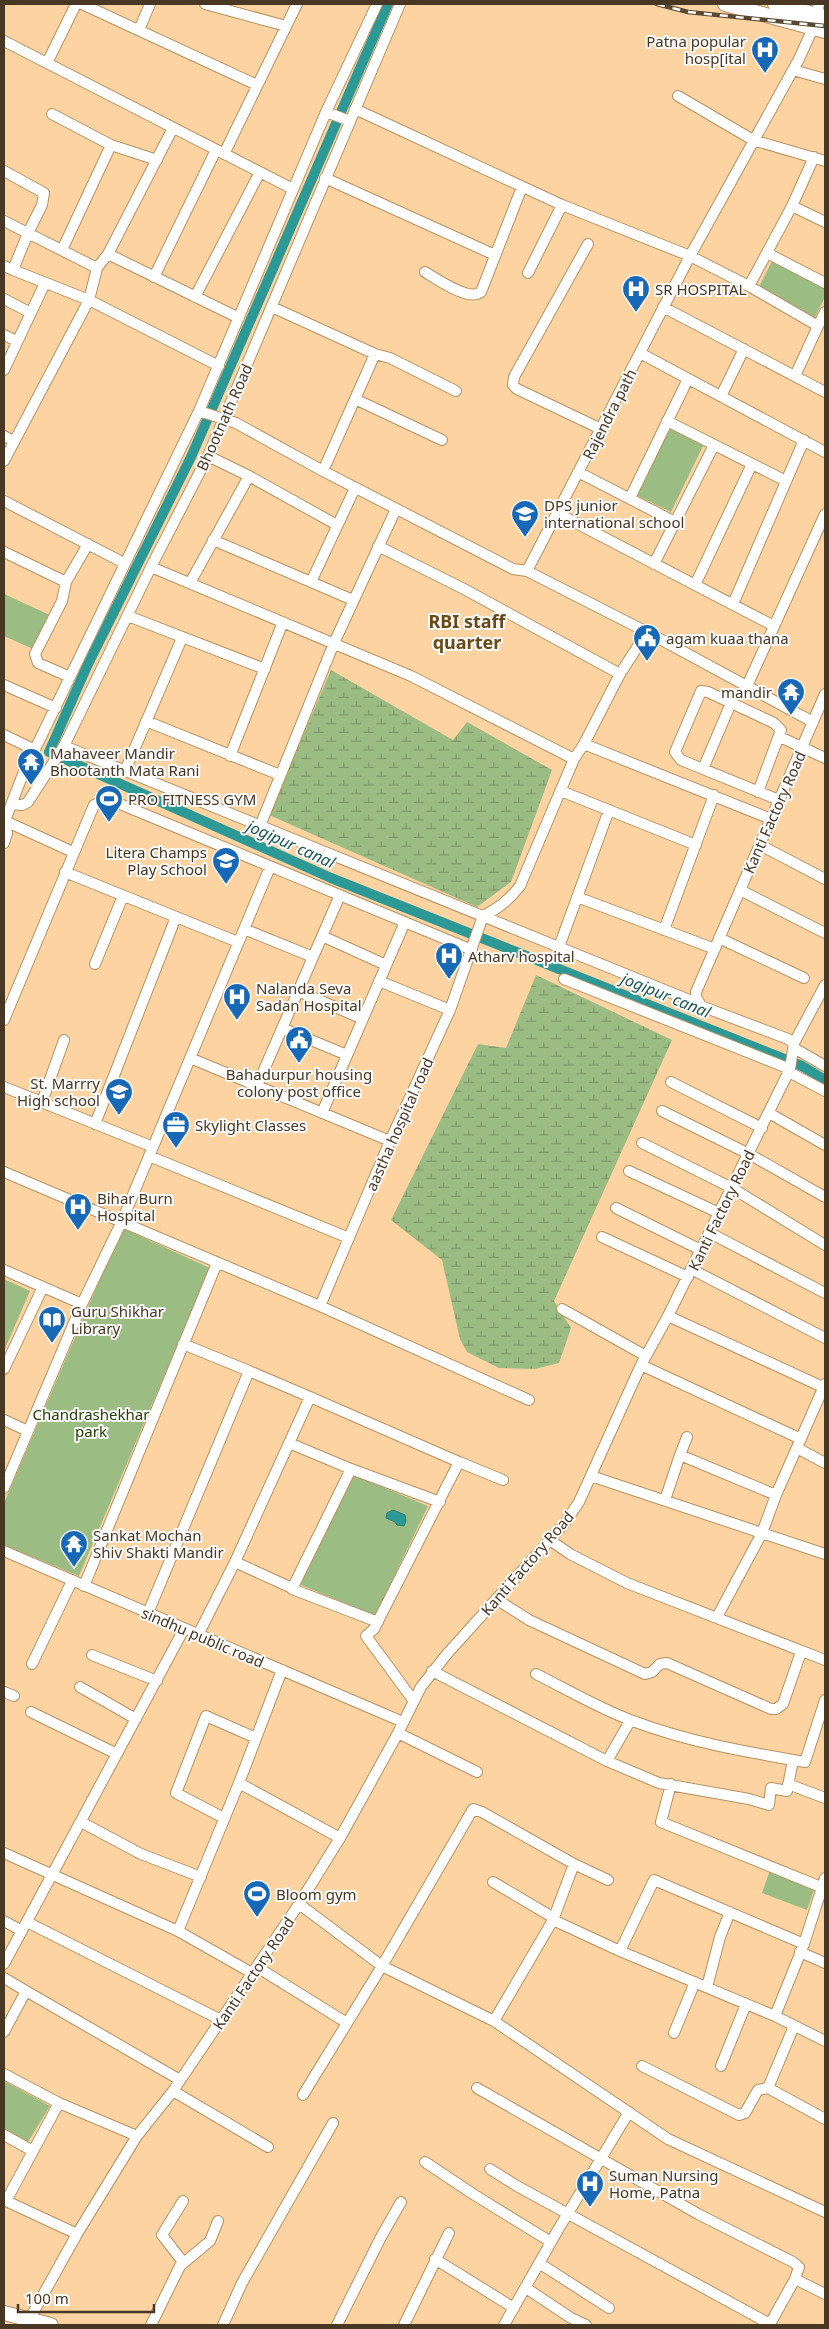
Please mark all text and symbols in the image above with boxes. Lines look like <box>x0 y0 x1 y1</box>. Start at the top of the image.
place label: Patna popular hosp[ital <box>646 31 746 68</box>
hospital icon: Patna popular hosp[ital <box>750 35 780 74</box>
hospital icon: SR HOSPITAL <box>621 274 651 313</box>
place label: SR HOSPITAL <box>655 279 747 299</box>
street label: Bhootnath Road <box>191 360 257 474</box>
street label: Rajendra path <box>578 365 640 463</box>
place label: DPS junior international school <box>544 495 684 532</box>
school or university icon: DPS junior international school <box>510 499 540 538</box>
district label: RBI staff quarter <box>429 609 507 654</box>
public building icon: agam kuaa thana <box>632 623 662 662</box>
place label: agam kuaa thana <box>666 628 789 648</box>
temple icon: mandir <box>776 677 806 716</box>
place label: mandir <box>721 682 772 702</box>
place label: Mahaveer Mandir Bhootanth Mata Rani <box>50 743 200 780</box>
temple icon: Mahaveer Mandir Bhootanth Mata Rani <box>16 747 46 786</box>
street label: Kanti Factory Road <box>738 748 810 876</box>
sports icon: PRO FITNESS GYM <box>94 784 124 823</box>
place label: PRO FITNESS GYM <box>128 789 256 809</box>
water label: jogipur canal <box>241 814 339 874</box>
place label: Litera Champs Play School <box>106 842 207 879</box>
school or university icon: Litera Champs Play School <box>211 846 241 885</box>
hospital icon: Atharv hospital <box>434 941 464 980</box>
place label: Atharv hospital <box>468 946 575 966</box>
water label: jogipur canal <box>615 966 715 1023</box>
place label: Nalanda Seva Sadan Hospital <box>256 978 362 1015</box>
hospital icon: Nalanda Seva Sadan Hospital <box>222 982 252 1021</box>
public building icon: Bahadurpur housing colony post office <box>284 1025 314 1064</box>
street label: aastha hospital road <box>361 1054 437 1194</box>
place label: Bahadurpur housing colony post office <box>226 1064 372 1101</box>
place label: St. Marrry High school <box>17 1073 100 1110</box>
school or university icon: St. Marrry High school <box>104 1077 134 1116</box>
office icon: Skylight Classes <box>161 1110 191 1149</box>
place label: Skylight Classes <box>195 1115 306 1135</box>
street label: Kanti Factory Road <box>683 1146 759 1274</box>
place label: Bihar Burn Hospital <box>97 1188 173 1225</box>
hospital icon: Bihar Burn Hospital <box>63 1192 93 1231</box>
place label: Guru Shikhar Library <box>71 1301 164 1338</box>
library icon: Guru Shikhar Library <box>37 1305 67 1344</box>
park label: Chandrashekhar park <box>33 1404 149 1441</box>
street label: Kanti Factory Road <box>476 1507 578 1619</box>
place label: Sankat Mochan Shiv Shakti Mandir <box>93 1525 224 1562</box>
temple icon: Sankat Mochan Shiv Shakti Mandir <box>59 1529 89 1568</box>
street label: sindhu public road <box>139 1602 267 1672</box>
sports icon: Bloom gym <box>242 1879 272 1918</box>
place label: Bloom gym <box>276 1884 357 1904</box>
street label: Kanti Factory Road <box>208 1913 298 2033</box>
place label: Suman Nursing Home, Patna <box>609 2165 719 2202</box>
hospital icon: Suman Nursing Home, Patna <box>575 2169 605 2208</box>
scale bar <box>18 2282 154 2314</box>
text: 100 m <box>25 2288 69 2308</box>

